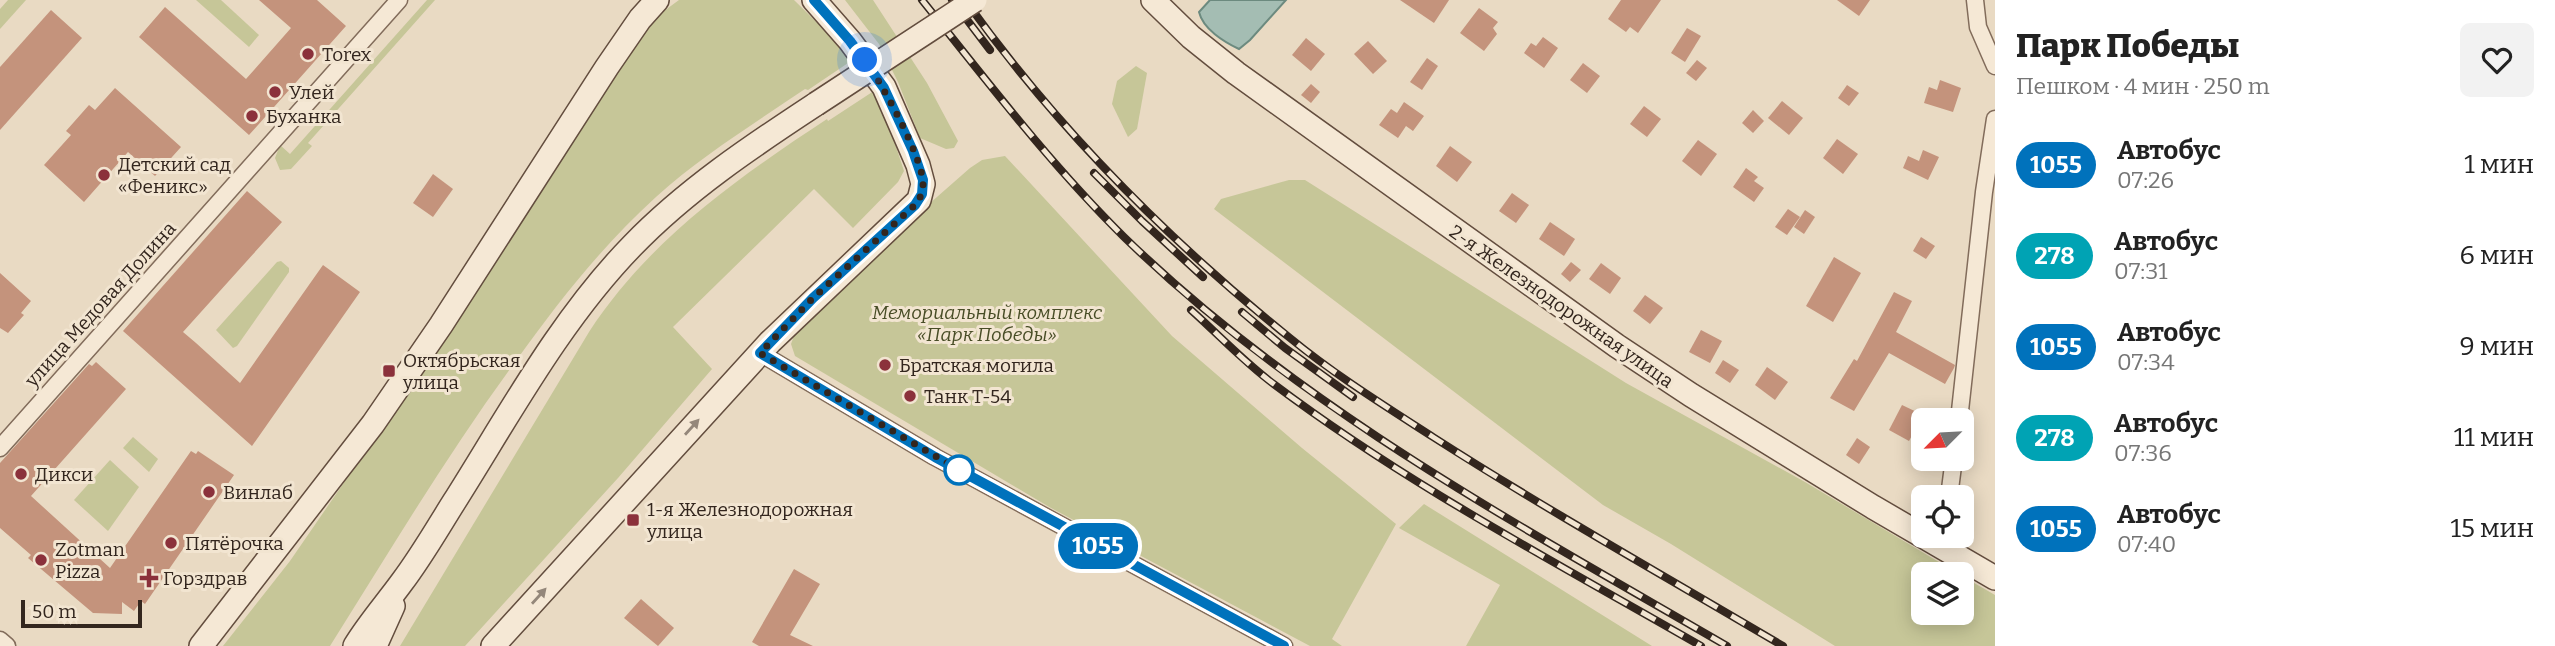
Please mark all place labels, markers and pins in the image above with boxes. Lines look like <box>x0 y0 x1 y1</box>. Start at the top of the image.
place label: Torex <box>322 43 372 66</box>
marker: Torex <box>300 46 316 62</box>
place label: Улей <box>289 81 334 104</box>
marker: Улей <box>267 84 283 100</box>
place label: Буханка <box>266 105 342 128</box>
marker: Буханка <box>244 108 260 124</box>
place label: Детский сад «Феникс» <box>118 153 232 198</box>
marker: Детский сад «Феникс» <box>96 167 112 183</box>
place label: Октябрьская улица <box>402 349 520 394</box>
place label: Братская могила <box>899 354 1055 377</box>
marker: Братская могила <box>877 357 893 373</box>
marker: Октябрьская улица <box>381 363 397 379</box>
place label: Танк Т-54 <box>924 385 1011 408</box>
marker: Танк Т-54 <box>902 388 918 404</box>
unlabelled marker <box>944 455 974 485</box>
place label: Дикси <box>35 463 93 486</box>
marker: Дикси <box>13 466 29 482</box>
place label: Винлаб <box>223 481 293 504</box>
marker: Винлаб <box>201 484 217 500</box>
place label: 1-я Железнодорожная улица <box>646 498 853 543</box>
marker: 1-я Железнодорожная улица <box>625 512 641 528</box>
place label: Пятёрочка <box>185 532 284 555</box>
marker: Пятёрочка <box>163 535 179 551</box>
place label: Zotman Pizza <box>55 538 125 583</box>
marker: Zotman Pizza <box>33 552 49 568</box>
place label: Горздрав <box>163 567 247 590</box>
marker: Горздрав <box>141 570 157 586</box>

